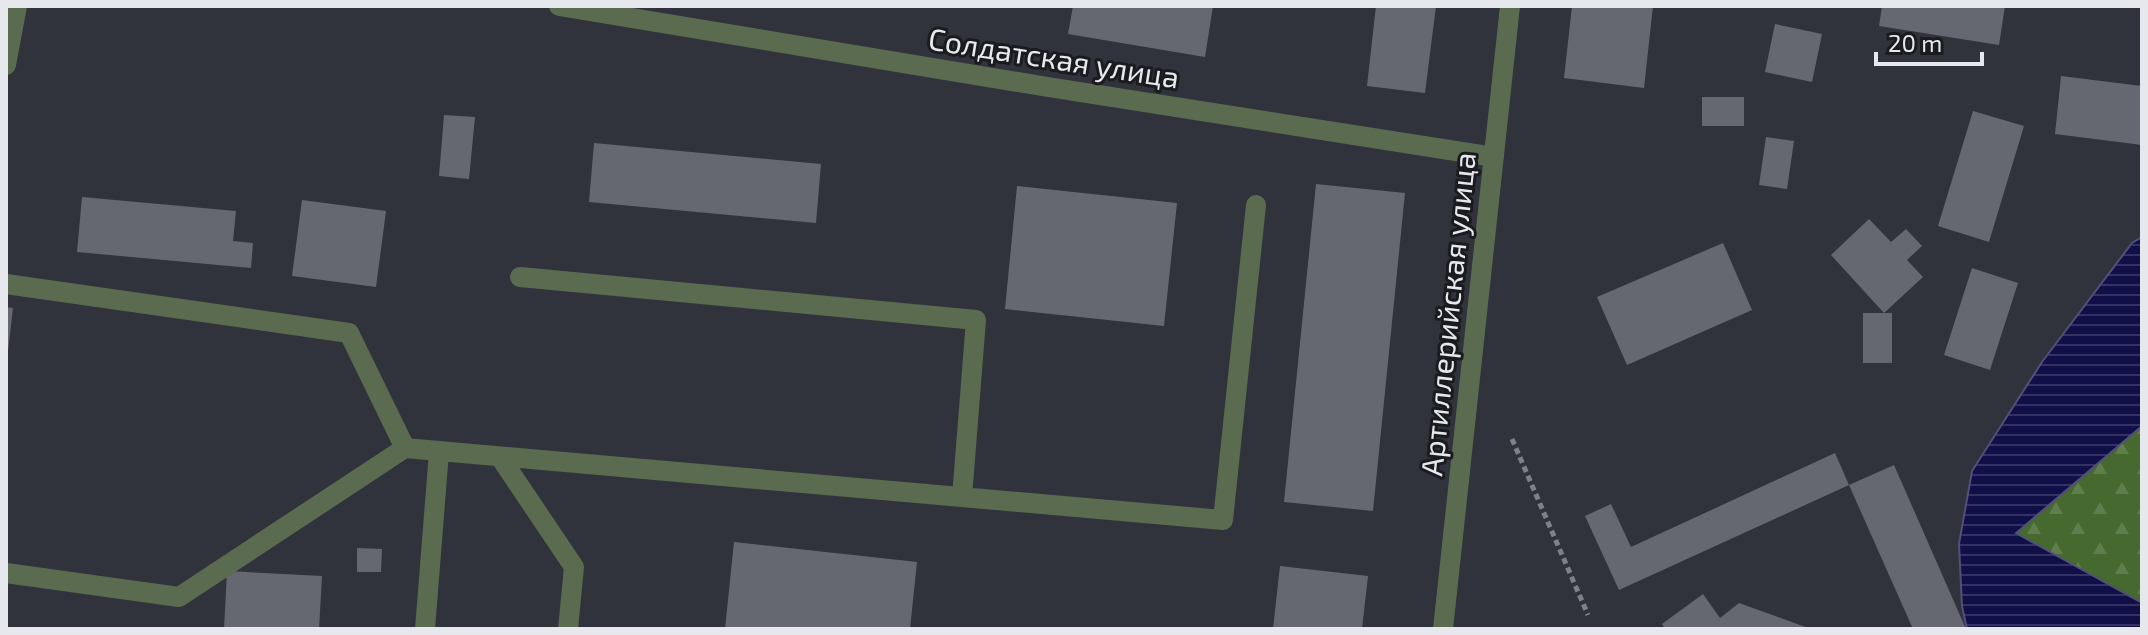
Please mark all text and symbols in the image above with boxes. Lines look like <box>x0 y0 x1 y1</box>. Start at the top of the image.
scale bar <box>1876 16 1982 66</box>
street label: Солдатская улица <box>926 19 1182 96</box>
text: 20 m <box>1888 28 1942 57</box>
street label: Артиллерийская улица <box>1412 150 1483 478</box>

